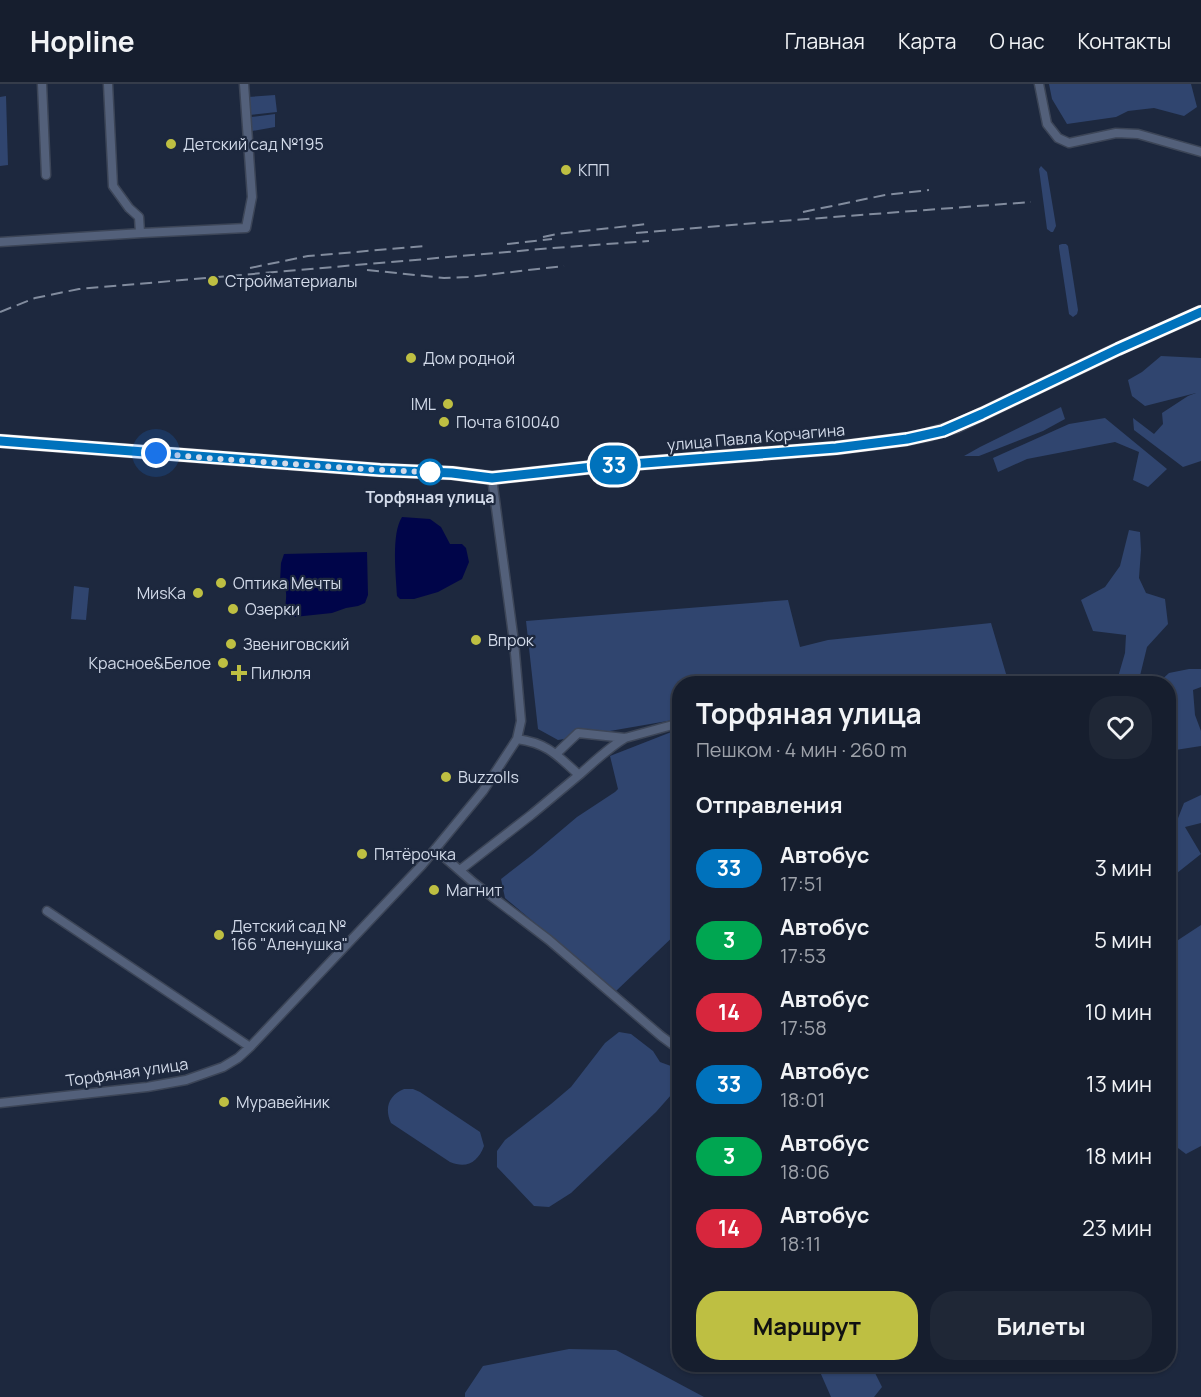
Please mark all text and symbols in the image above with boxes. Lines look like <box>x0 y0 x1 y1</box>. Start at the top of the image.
text: Hopline <box>30 22 135 60</box>
text: Главная <box>785 27 865 55</box>
text: Карта <box>898 27 956 55</box>
text: О нас <box>989 27 1045 55</box>
text: Контакты <box>1078 27 1171 55</box>
place label: Детский сад №195 <box>183 133 324 155</box>
marker: Детский сад №195 <box>164 137 178 151</box>
place label: КПП <box>578 159 610 181</box>
marker: КПП <box>559 163 573 177</box>
place label: Стройматериалы <box>225 270 357 292</box>
marker: Стройматериалы <box>206 274 220 288</box>
place label: Дом родной <box>423 347 515 369</box>
marker: Дом родной <box>404 351 418 365</box>
place label: IML <box>411 393 436 415</box>
marker: IML <box>441 397 455 411</box>
place label: Почта 610040 <box>456 411 560 433</box>
marker: Почта 610040 <box>437 415 451 429</box>
street label: улица Павла Корчагина <box>666 418 846 456</box>
your location <box>141 438 171 468</box>
line badge: 33 <box>587 446 641 484</box>
text: 33 <box>602 451 626 479</box>
marker: Торфяная улица <box>417 459 443 485</box>
place label: Торфяная улица <box>366 486 494 508</box>
place label: Оптика Мечты <box>233 572 341 594</box>
marker: Оптика Мечты <box>214 576 228 590</box>
place label: МиsКа <box>137 582 186 604</box>
marker: МиsКа <box>191 586 205 600</box>
place label: Озерки <box>245 598 300 620</box>
marker: Озерки <box>226 602 240 616</box>
place label: Впрок <box>488 629 535 651</box>
place label: Звениговский <box>243 633 349 655</box>
marker: Впрок <box>469 633 483 647</box>
marker: Звениговский <box>224 637 238 651</box>
place label: Красное&Белое <box>89 652 211 674</box>
marker: Красное&Белое <box>216 656 230 670</box>
place label: Пилюля <box>251 662 311 684</box>
marker: Пилюля <box>232 666 246 680</box>
text: Торфяная улица <box>696 694 922 732</box>
button: heart <box>1089 696 1152 759</box>
text: Пешком · 4 мин · 260 m <box>696 736 907 763</box>
place label: Buzzolls <box>458 766 519 788</box>
marker: Buzzolls <box>439 770 453 784</box>
text: Отправления <box>696 790 843 820</box>
text: Автобус <box>780 840 869 870</box>
place label: Пятёрочка <box>374 843 456 865</box>
marker: Пятёрочка <box>355 847 369 861</box>
text: 3 мин <box>1095 853 1152 883</box>
text: 33 <box>717 854 741 882</box>
text: 17:51 <box>780 870 823 897</box>
place label: Магнит <box>446 879 502 901</box>
marker: Магнит <box>427 883 441 897</box>
text: Автобус <box>780 912 869 942</box>
place label: Детский сад № 166 "Аленушка" <box>231 915 348 955</box>
text: 5 мин <box>1094 925 1152 955</box>
text: 3 <box>723 926 735 954</box>
marker: Детский сад № 166 "Аленушка" <box>212 928 226 942</box>
text: 17:53 <box>780 942 826 969</box>
text: Автобус <box>780 984 869 1014</box>
text: 10 мин <box>1085 997 1152 1027</box>
text: 14 <box>718 998 740 1026</box>
text: 17:58 <box>780 1014 827 1041</box>
street label: Торфяная улица <box>64 1053 190 1091</box>
text: Автобус <box>780 1056 869 1086</box>
text: 13 мин <box>1086 1069 1152 1099</box>
text: 33 <box>717 1070 741 1098</box>
text: 18:01 <box>780 1086 825 1113</box>
place label: Муравейник <box>236 1091 331 1113</box>
marker: Муравейник <box>217 1095 231 1109</box>
text: Автобус <box>780 1128 869 1158</box>
text: 18 мин <box>1086 1141 1152 1171</box>
text: 3 <box>723 1142 735 1170</box>
text: 18:06 <box>780 1158 830 1185</box>
text: Автобус <box>780 1200 869 1230</box>
text: 23 мин <box>1082 1213 1152 1243</box>
text: 14 <box>718 1214 740 1242</box>
text: 18:11 <box>780 1230 821 1257</box>
button: Маршрут <box>696 1291 918 1360</box>
button: Билеты <box>930 1291 1152 1360</box>

